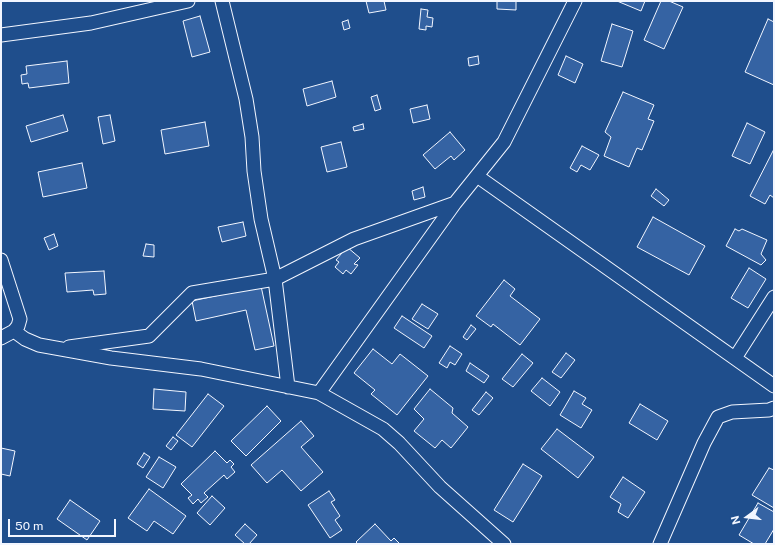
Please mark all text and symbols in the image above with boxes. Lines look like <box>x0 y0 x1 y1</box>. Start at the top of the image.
north arrow <box>727 497 767 537</box>
scale bar <box>10 511 118 537</box>
text: N <box>729 514 742 526</box>
text: 50 m <box>15 519 43 533</box>

